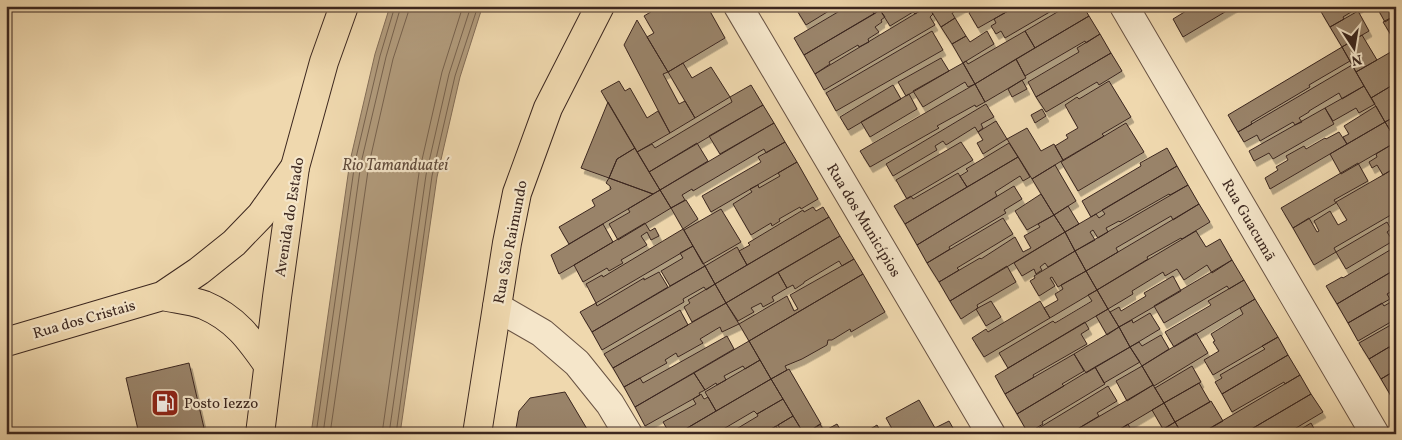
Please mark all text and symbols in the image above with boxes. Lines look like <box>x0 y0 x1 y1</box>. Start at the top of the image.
north arrow <box>1330 22 1380 72</box>
text: N <box>1349 49 1363 70</box>
water label: Rio Tamanduateí <box>342 155 450 177</box>
street label: Avenida do Estado <box>271 156 310 279</box>
street label: Rua dos Municípios <box>820 160 905 282</box>
street label: Rua Guacumã <box>1216 176 1280 266</box>
street label: Rua São Raimundo <box>489 179 534 306</box>
street label: Rua dos Cristais <box>31 296 138 345</box>
fuel station icon: Posto Iezzo <box>150 388 180 418</box>
place label: Posto Iezzo <box>184 394 258 415</box>

